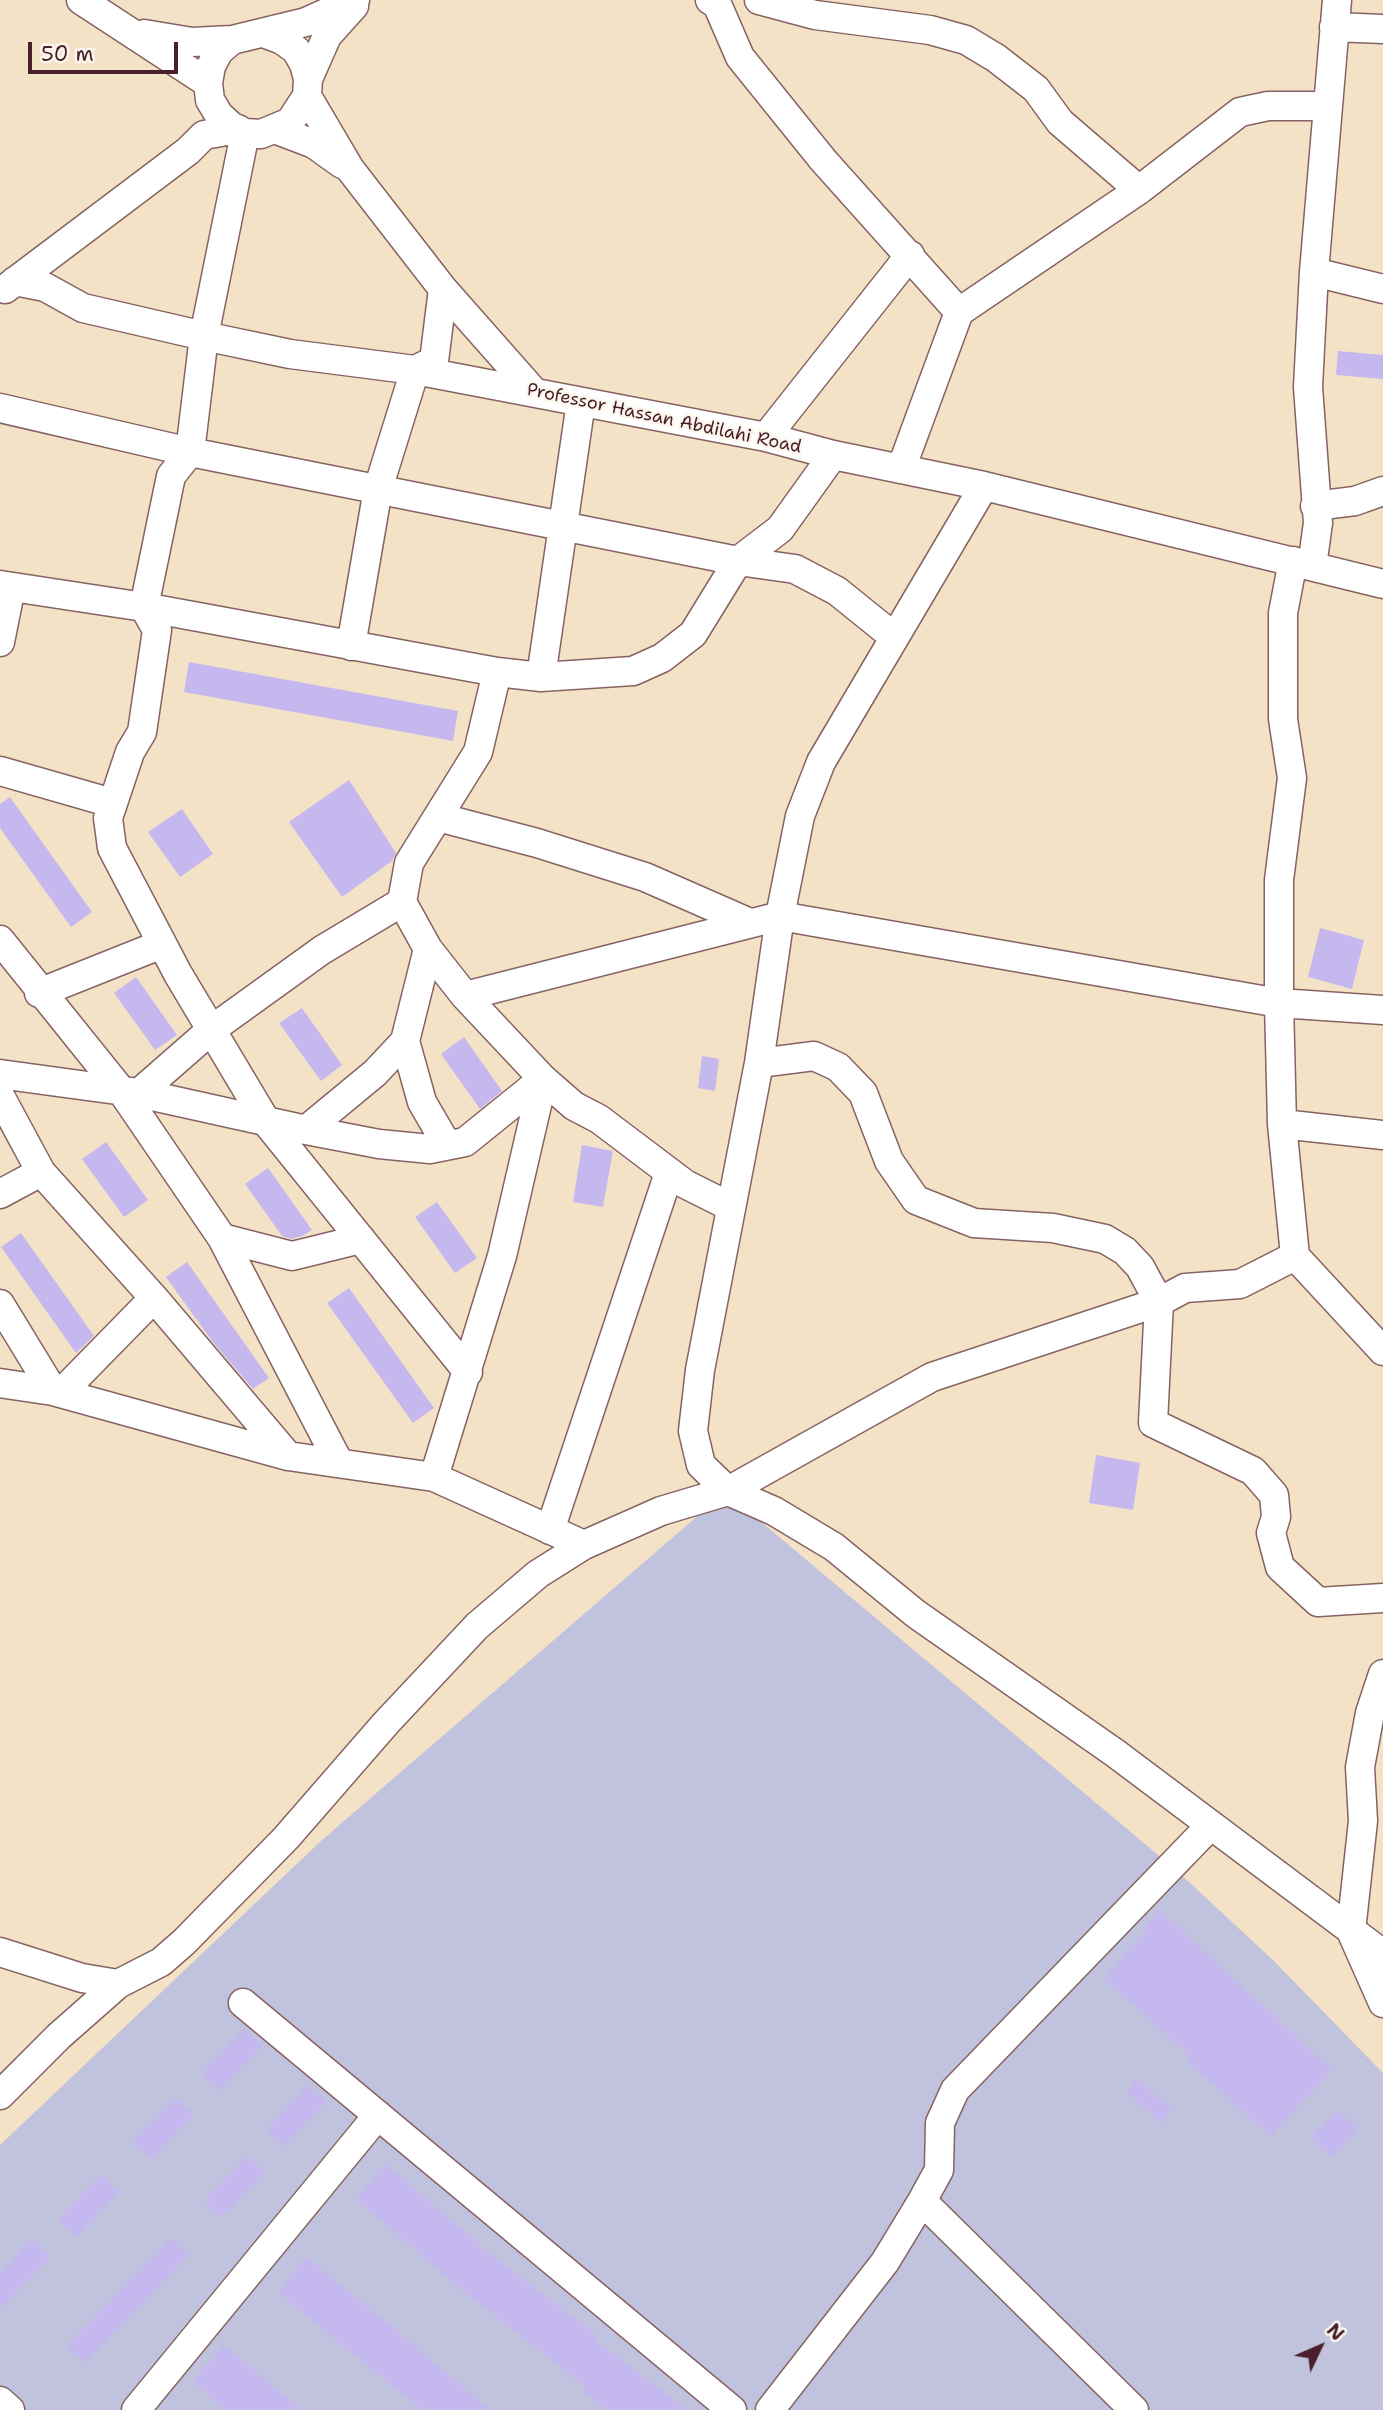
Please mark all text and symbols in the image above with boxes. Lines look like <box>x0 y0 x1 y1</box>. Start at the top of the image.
scale bar <box>32 28 182 72</box>
text: 50 m <box>41 40 94 68</box>
street label: Professor Hassan Abdilahi Road <box>525 379 803 459</box>
north arrow <box>1285 2312 1355 2382</box>
text: N <box>1321 2318 1350 2346</box>

